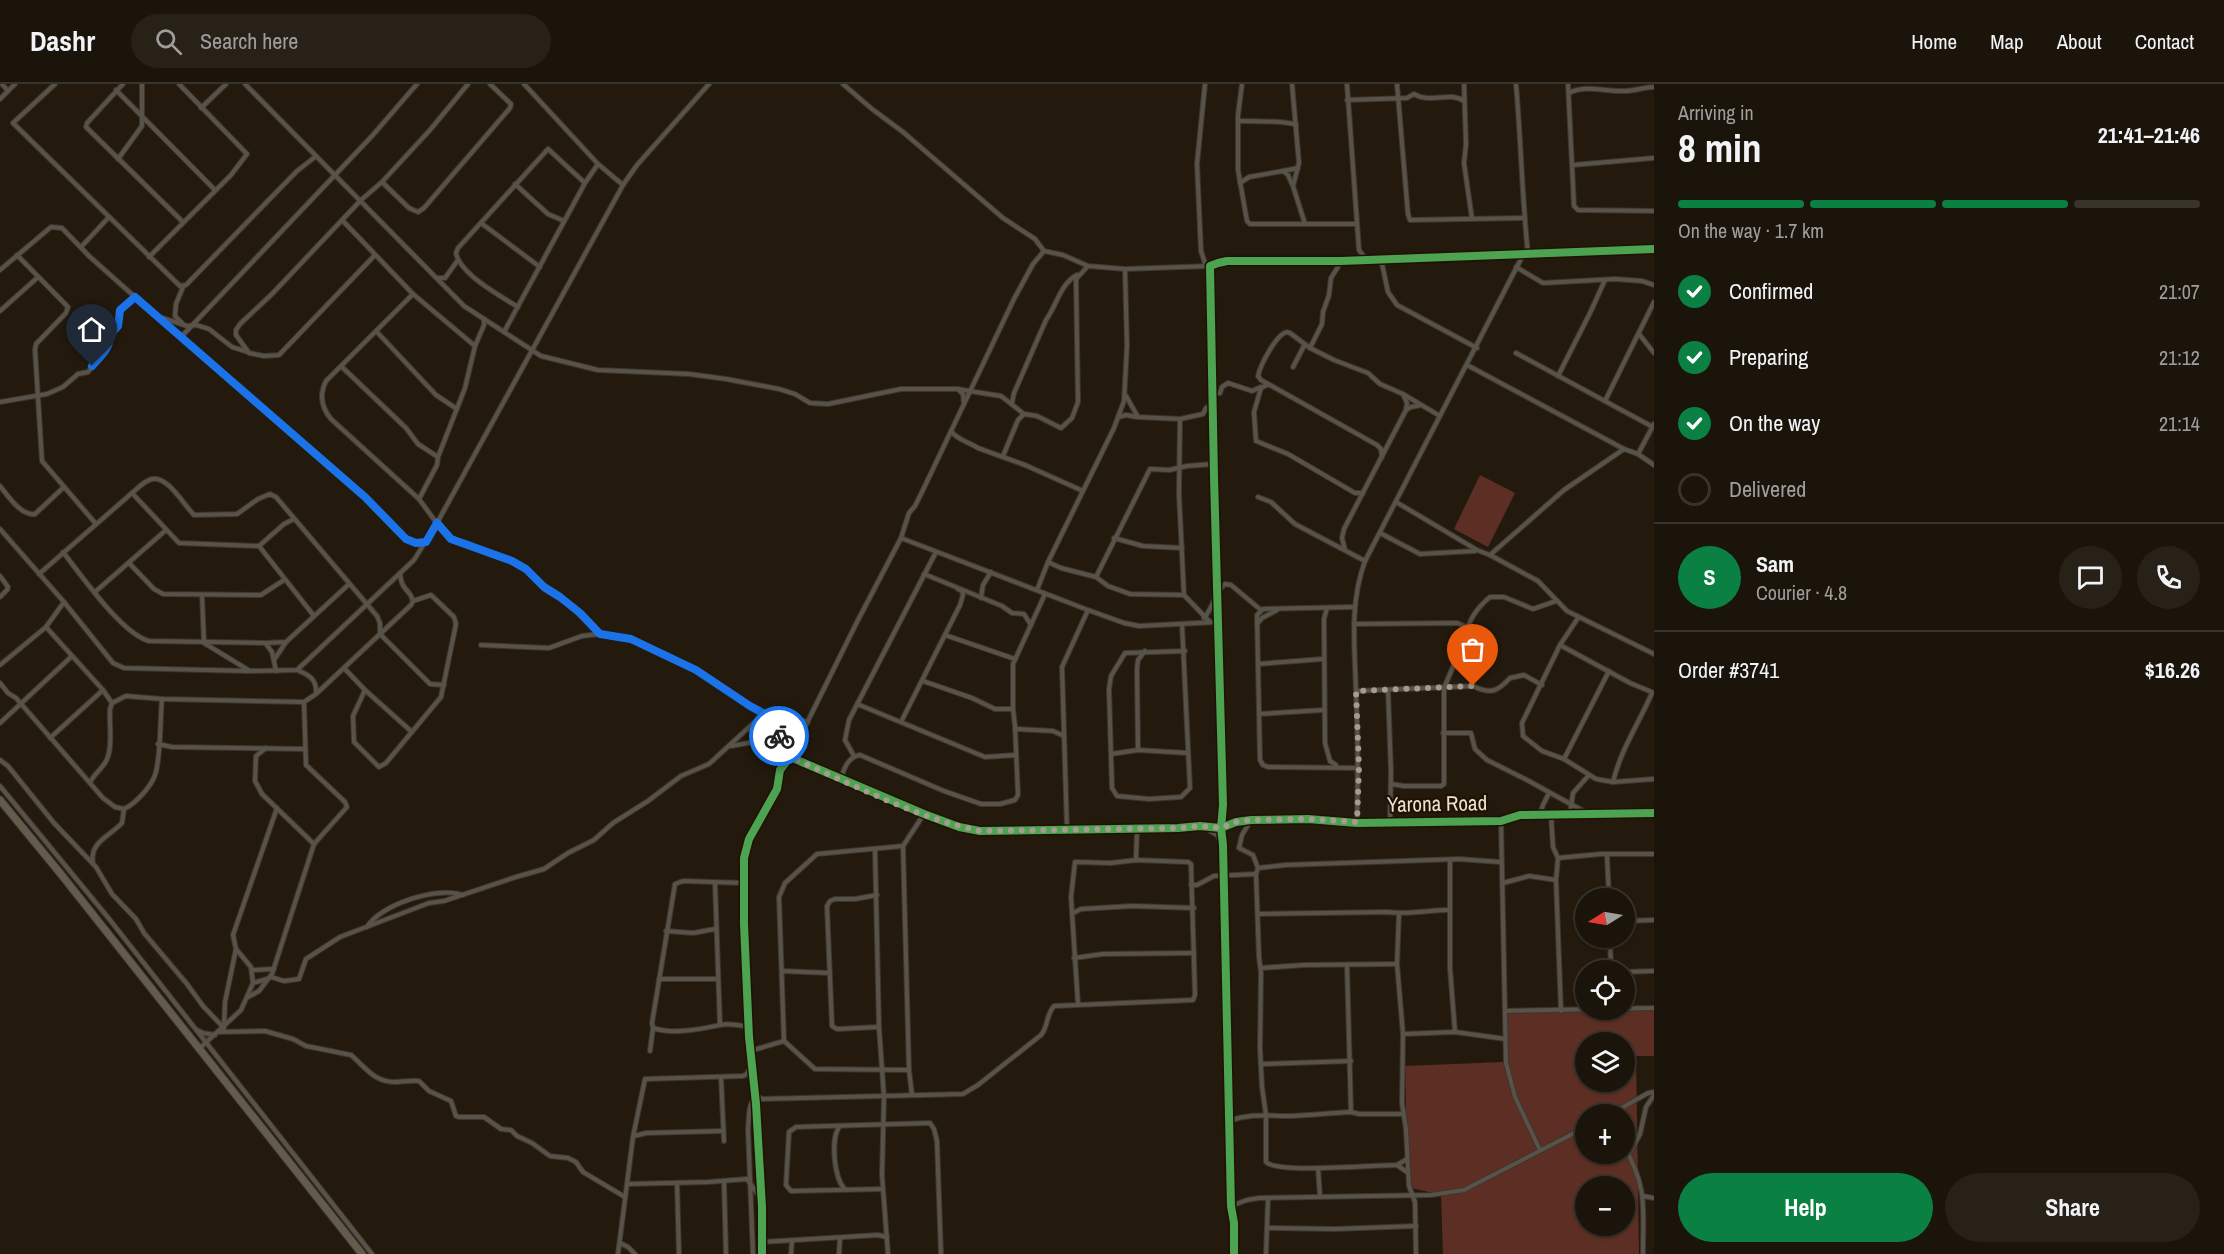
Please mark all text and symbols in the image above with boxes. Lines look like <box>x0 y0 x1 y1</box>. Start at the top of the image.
search box <box>131 14 551 68</box>
text: Dashr <box>30 22 95 60</box>
icon: search <box>152 25 185 58</box>
text: Search here <box>200 26 298 56</box>
text: Home <box>1911 27 1957 56</box>
text: Map <box>1990 27 2024 56</box>
text: About <box>2057 27 2102 56</box>
text: Contact <box>2135 27 2194 56</box>
text: Arriving in <box>1678 99 1754 126</box>
text: 21:41–21:46 <box>2098 120 2200 150</box>
text: 8 min <box>1678 122 1762 174</box>
text: On the way · 1.7 km <box>1678 217 1824 244</box>
icon: check <box>1678 275 1711 308</box>
text: Confirmed <box>1729 276 1813 306</box>
text: 21:07 <box>2159 278 2200 305</box>
pin <box>66 304 117 366</box>
icon: home <box>75 313 108 346</box>
icon: check <box>1678 341 1711 374</box>
text: Preparing <box>1729 342 1808 372</box>
text: 21:12 <box>2159 344 2200 371</box>
icon: check <box>1678 407 1711 440</box>
text: On the way <box>1729 408 1820 438</box>
text: 21:14 <box>2159 410 2200 437</box>
text: Delivered <box>1729 474 1806 504</box>
button: chat <box>2059 546 2122 609</box>
button: phone <box>2137 546 2200 609</box>
text: Sam <box>1756 549 1794 579</box>
text: S <box>1703 562 1716 592</box>
text: Courier · 4.8 <box>1756 579 1847 606</box>
pin <box>1447 624 1498 686</box>
icon: bag <box>1456 633 1489 666</box>
text: Order #3741 <box>1678 655 1779 685</box>
text: $16.26 <box>2145 655 2200 685</box>
courier <box>749 706 809 766</box>
icon: bike <box>763 720 796 753</box>
street label: Yarona Road <box>1387 788 1487 819</box>
north arrow <box>1575 888 1635 948</box>
map controls <box>1575 888 1635 1236</box>
button: locate <box>1575 960 1635 1020</box>
button: layers <box>1575 1032 1635 1092</box>
button: + <box>1575 1104 1635 1164</box>
button: Help <box>1678 1173 1933 1242</box>
button: Share <box>1945 1173 2200 1242</box>
button: − <box>1575 1176 1635 1236</box>

